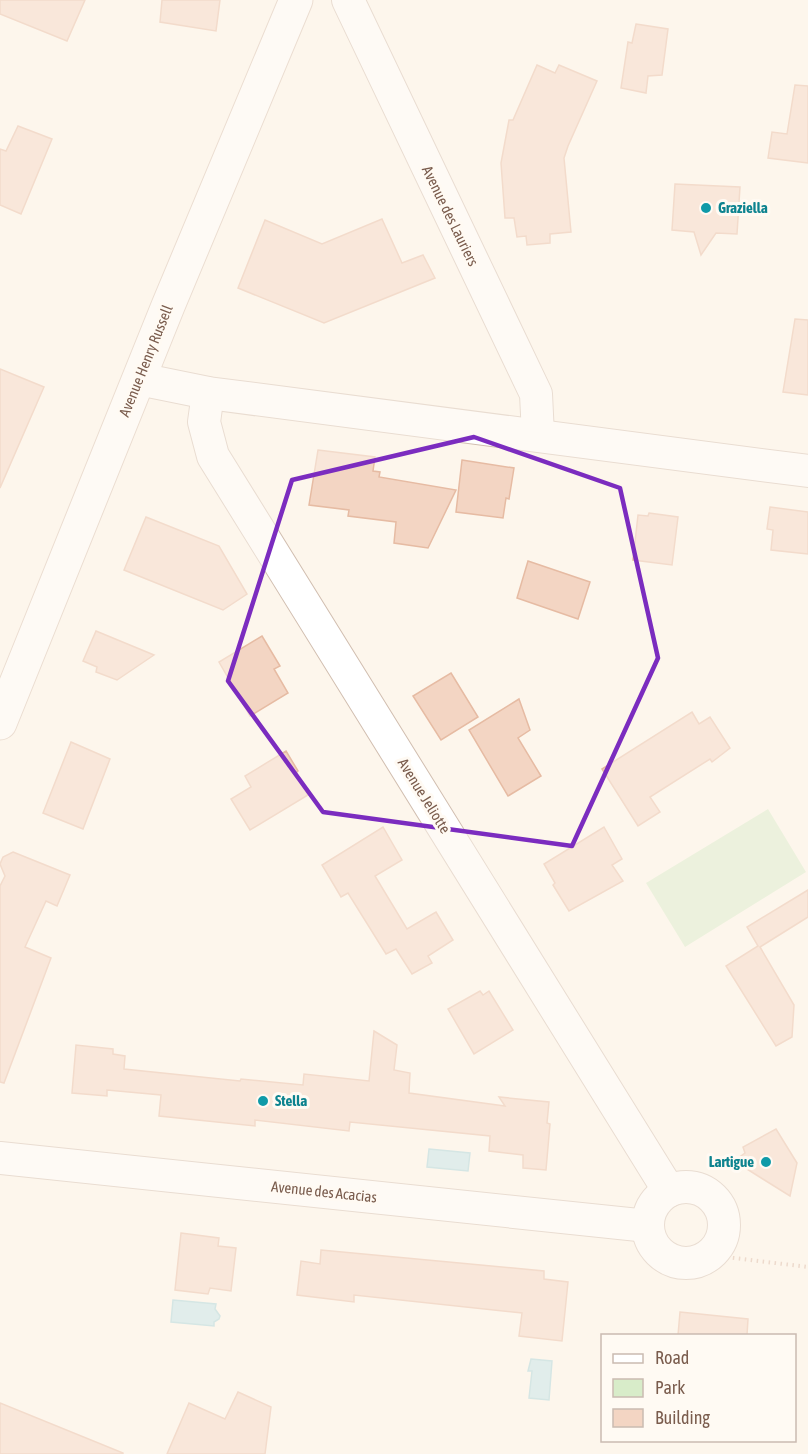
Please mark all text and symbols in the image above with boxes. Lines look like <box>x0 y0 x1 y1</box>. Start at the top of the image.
street label: Avenue des Lauriers <box>419 163 482 269</box>
place label: Graziella <box>718 199 768 216</box>
marker: Graziella <box>699 201 713 215</box>
street label: Avenue Henry Russell <box>115 302 176 419</box>
street label: Avenue Jeliotte <box>395 755 454 836</box>
place label: Stella <box>275 1092 307 1109</box>
marker: Stella <box>256 1094 270 1108</box>
place label: Lartigue <box>709 1153 754 1170</box>
marker: Lartigue <box>759 1155 773 1169</box>
street label: Avenue des Acacias <box>270 1178 378 1205</box>
legend <box>601 1334 796 1442</box>
text: Road <box>655 1347 689 1368</box>
text: Park <box>655 1377 685 1398</box>
text: Building <box>655 1407 710 1428</box>

